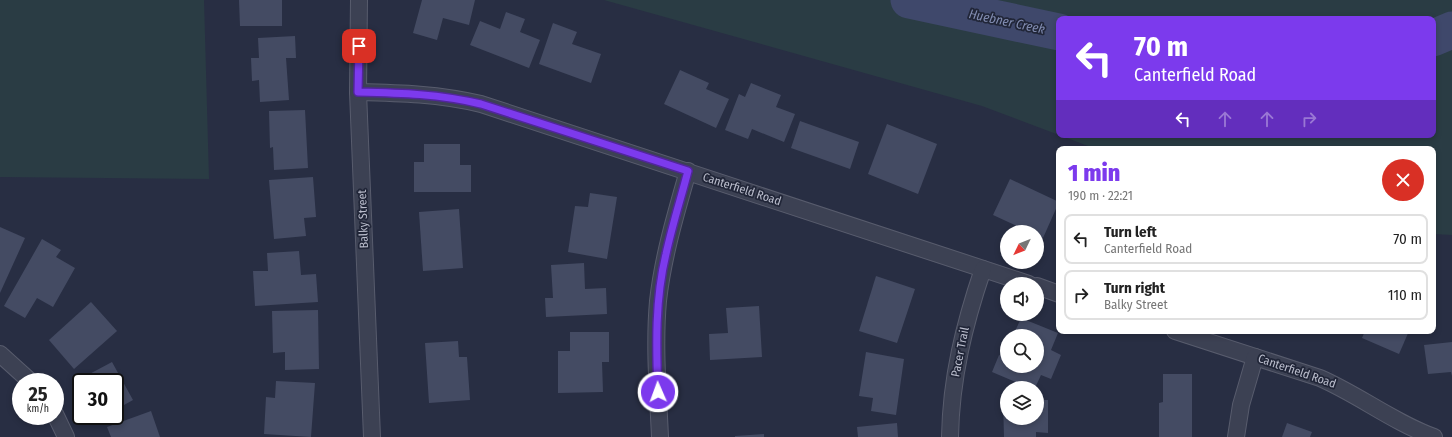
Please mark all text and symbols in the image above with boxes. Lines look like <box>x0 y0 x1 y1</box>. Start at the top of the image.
water label: Huebner Creek <box>968 6 1047 37</box>
pin <box>342 29 376 63</box>
text: 70 m <box>1134 30 1188 63</box>
icon: left <box>1068 32 1120 84</box>
icon: arrive <box>348 35 370 57</box>
text: Canterfield Road <box>1134 64 1256 86</box>
icon: left <box>1172 108 1194 130</box>
icon: ahead <box>1214 108 1236 130</box>
icon: ahead <box>1256 108 1278 130</box>
icon: right <box>1298 108 1320 130</box>
text: 1 min <box>1068 159 1120 187</box>
button: close <box>1382 159 1424 201</box>
street label: Canterfield Road <box>701 170 783 208</box>
text: 190 m · 22:21 <box>1068 188 1133 203</box>
street label: Balky Street <box>355 189 371 249</box>
text: Turn left <box>1104 223 1157 241</box>
north arrow <box>1000 225 1044 269</box>
map controls <box>1000 225 1044 425</box>
icon: left <box>1070 228 1092 250</box>
text: 70 m <box>1393 230 1422 248</box>
text: Canterfield Road <box>1104 241 1192 256</box>
button: sound <box>1000 277 1044 321</box>
text: Turn right <box>1104 279 1165 297</box>
icon: right <box>1070 284 1092 306</box>
text: 110 m <box>1388 286 1422 304</box>
text: Balky Street <box>1104 297 1168 312</box>
street label: Pacer Trail <box>948 326 972 378</box>
button: search <box>1000 329 1044 373</box>
street label: Canterfield Road <box>1256 351 1338 391</box>
position arrow <box>637 371 679 413</box>
speed limit sign: 30 <box>72 373 124 425</box>
button: layers <box>1000 381 1044 425</box>
text: 25 <box>28 382 48 406</box>
text: km/h <box>27 403 49 415</box>

